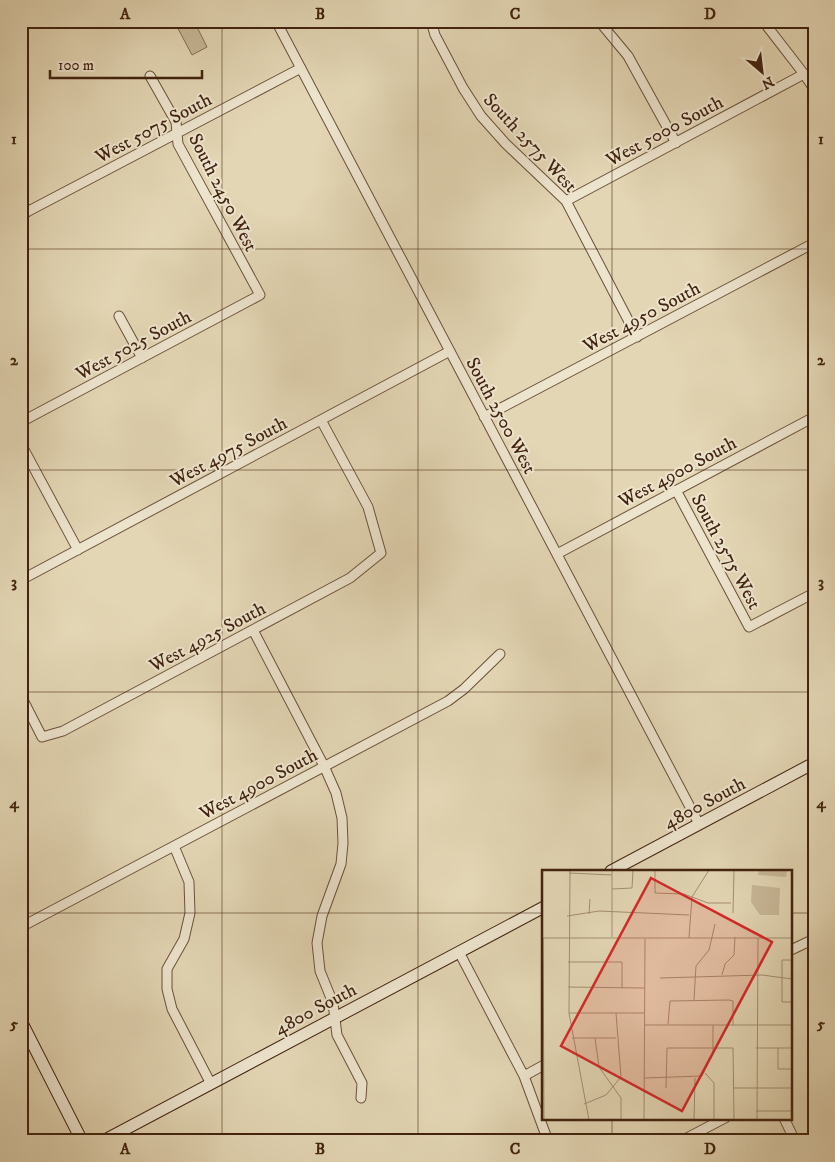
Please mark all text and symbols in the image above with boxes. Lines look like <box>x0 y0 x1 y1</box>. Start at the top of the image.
text: A <box>119 4 131 24</box>
text: B <box>315 4 325 24</box>
text: C <box>510 4 520 24</box>
text: D <box>704 4 716 24</box>
scale bar <box>50 48 202 80</box>
north arrow <box>738 48 788 98</box>
text: 100 m <box>58 56 94 75</box>
text: N <box>758 72 777 93</box>
street label: West 5075 South <box>91 88 216 169</box>
street label: South 2575 West <box>478 89 582 197</box>
street label: West 5000 South <box>601 91 727 172</box>
text: 1 <box>11 129 17 149</box>
text: 1 <box>818 129 824 149</box>
street label: South 2450 West <box>183 130 262 255</box>
street label: West 4950 South <box>578 277 704 358</box>
street label: West 5025 South <box>71 305 196 386</box>
text: 2 <box>10 350 19 370</box>
text: 2 <box>817 350 826 370</box>
street label: South 2500 West <box>460 354 541 478</box>
street label: West 4975 South <box>165 412 291 493</box>
street label: West 4900 South <box>614 432 741 514</box>
street label: South 2575 West <box>686 490 766 613</box>
text: 3 <box>11 572 17 592</box>
text: 3 <box>818 572 824 592</box>
street label: West 4925 South <box>145 597 270 678</box>
street label: West 4900 South <box>195 744 322 826</box>
street label: 4800 South <box>660 772 750 834</box>
text: 4 <box>8 793 19 813</box>
text: 4 <box>815 793 826 813</box>
inset map <box>542 870 792 1120</box>
street label: 4800 South <box>271 978 361 1040</box>
text: 5 <box>9 1014 18 1034</box>
text: 5 <box>816 1014 825 1034</box>
text: A <box>119 1139 131 1159</box>
text: B <box>315 1139 325 1159</box>
text: C <box>510 1139 520 1159</box>
text: D <box>704 1139 716 1159</box>

